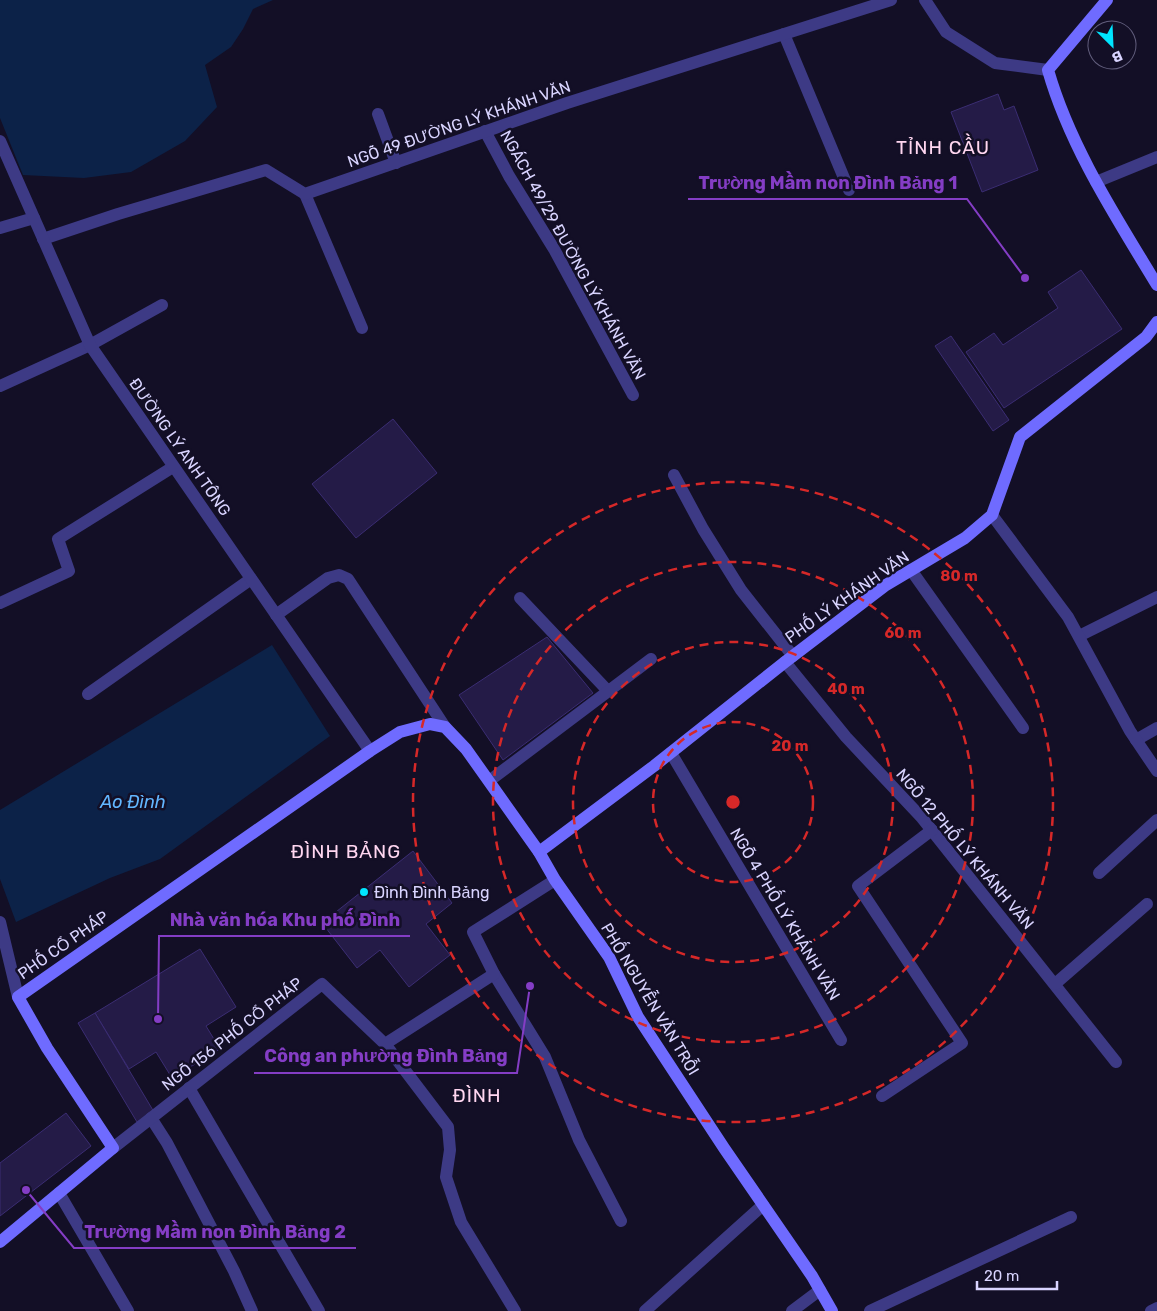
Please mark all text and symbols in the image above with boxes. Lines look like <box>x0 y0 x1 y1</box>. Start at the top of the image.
north arrow <box>1087 20 1137 70</box>
text: B <box>1109 47 1125 66</box>
street label: NGÕ 49 ĐƯỜNG LÝ KHÁNH VĂN <box>345 76 573 171</box>
street label: NGÁCH 49/29 ĐƯỜNG LÝ KHÁNH VĂN <box>496 127 650 383</box>
district label: TỈNH CẦU <box>896 133 990 159</box>
callout: Trường Mầm non Đình Bảng 1 <box>688 166 967 199</box>
text: Trường Mầm non Đình Bảng 1 <box>699 171 957 194</box>
street label: ĐƯỜNG LÝ ANH TÔNG <box>125 374 236 520</box>
street label: PHỐ LÝ KHÁNH VĂN <box>780 545 913 647</box>
text: 80 m <box>940 567 978 585</box>
text: 60 m <box>885 624 921 642</box>
text: 40 m <box>827 680 865 698</box>
text: 20 m <box>772 737 808 755</box>
street label: NGÕ 12 PHỐ LÝ KHÁNH VĂN <box>892 764 1039 933</box>
water label: Ao Đình <box>99 791 166 813</box>
centre of rings <box>724 793 742 811</box>
street label: NGÕ 4 PHỐ LÝ KHÁNH VĂN <box>726 823 846 1004</box>
district label: ĐÌNH BẢNG <box>291 840 401 863</box>
place label: Đình Đình Bảng <box>374 883 490 902</box>
marker: Đình Đình Bảng <box>358 886 370 898</box>
callout: Nhà văn hóa Khu phố Đình <box>159 903 410 936</box>
street label: PHỐ CỔ PHÁP <box>13 905 112 983</box>
text: Nhà văn hóa Khu phố Đình <box>170 908 400 931</box>
street label: PHỐ NGUYỄN VĂN TRỖI <box>597 918 706 1079</box>
street label: NGÕ 156 PHỐ CỔ PHÁP <box>157 972 306 1095</box>
callout: Công an phường Đình Bảng <box>254 1040 517 1073</box>
text: Công an phường Đình Bảng <box>264 1045 508 1067</box>
district label: ĐÌNH <box>452 1084 502 1107</box>
callout: Trường Mầm non Đình Bảng 2 <box>74 1215 356 1248</box>
text: Trường Mầm non Đình Bảng 2 <box>84 1220 346 1243</box>
scale bar <box>977 1258 1057 1290</box>
text: 20 m <box>984 1267 1019 1285</box>

